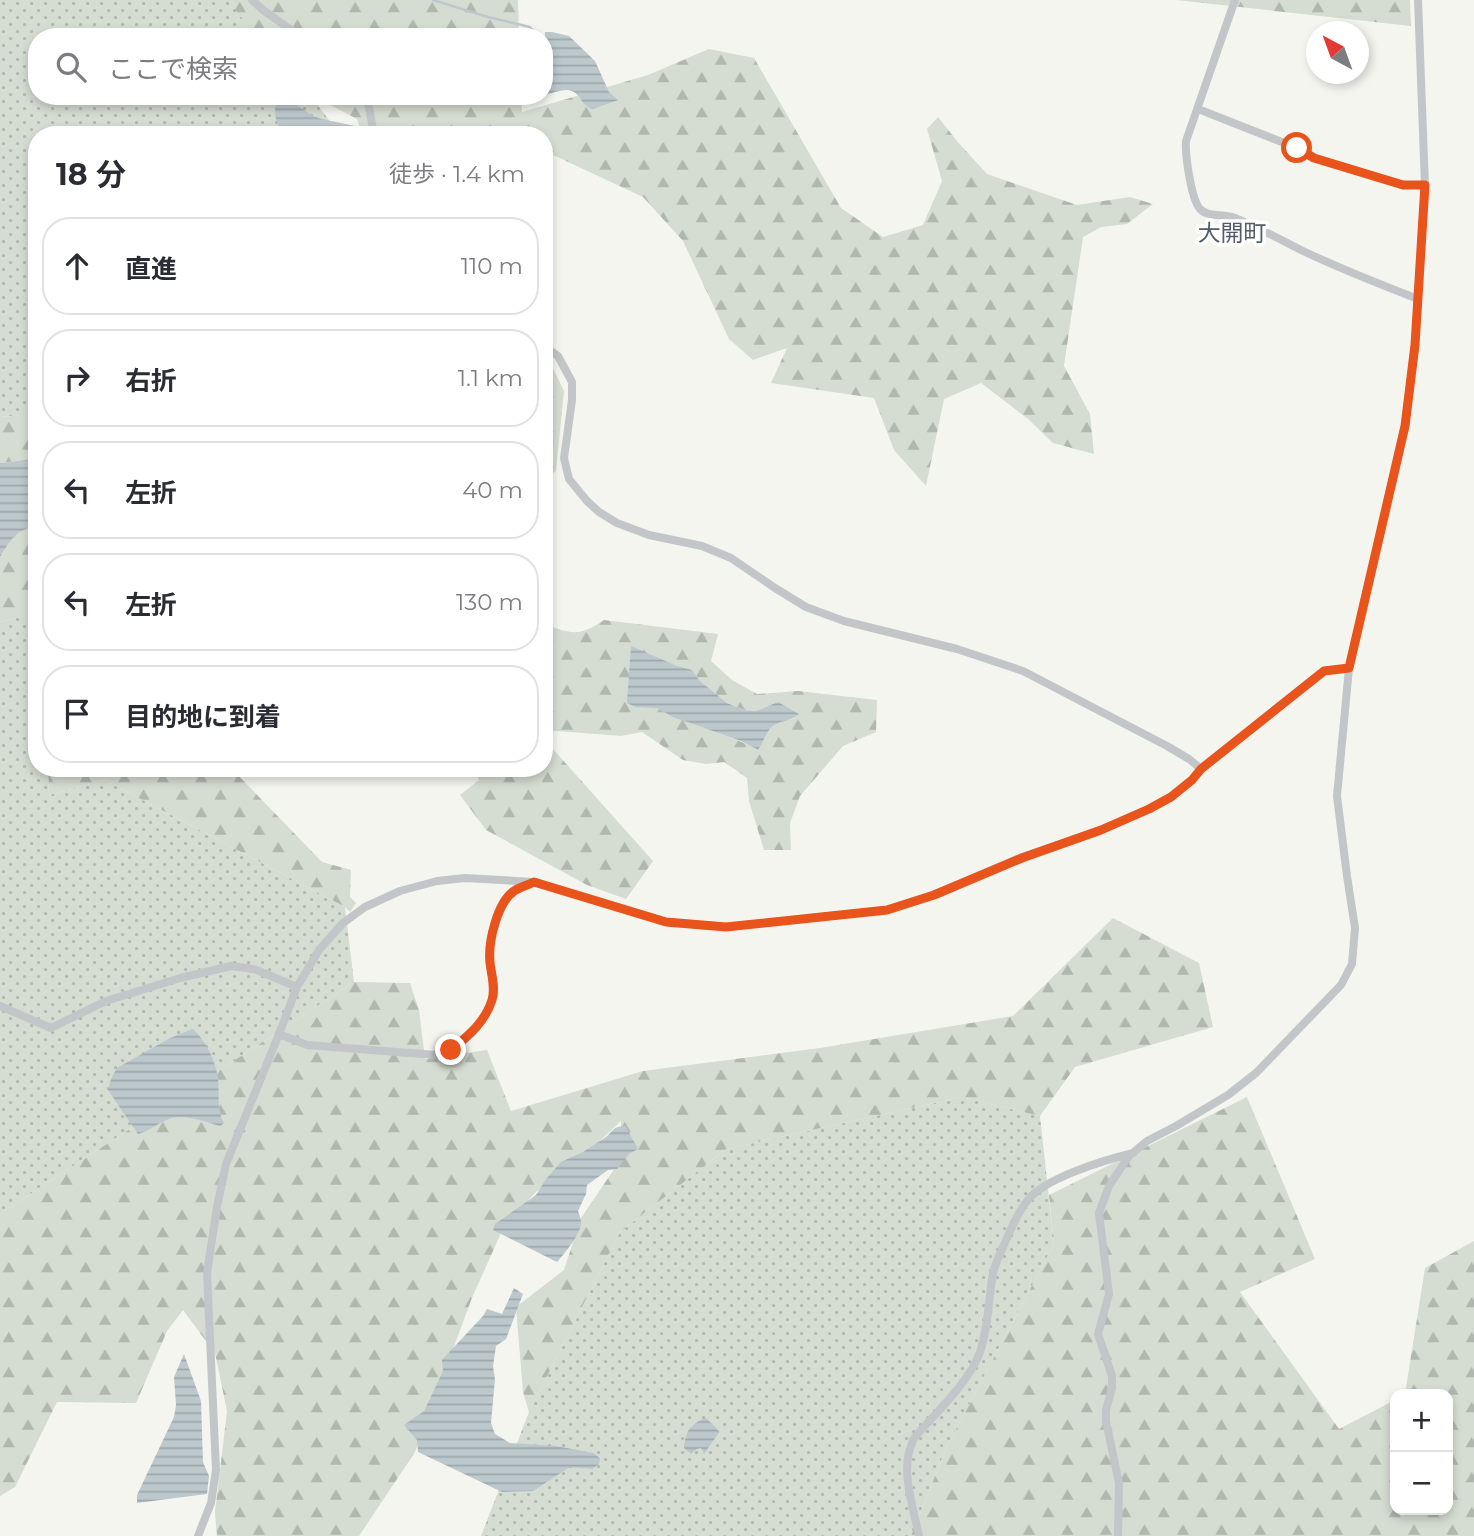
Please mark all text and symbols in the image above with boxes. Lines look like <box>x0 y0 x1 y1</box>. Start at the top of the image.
north arrow <box>1306 21 1369 84</box>
search box <box>28 28 553 105</box>
icon: search <box>52 48 90 86</box>
text: ここで検索 <box>108 53 238 85</box>
route start <box>1281 132 1312 163</box>
text: 18 分 <box>56 156 126 193</box>
text: 徒歩 · 1.4 km <box>389 160 525 188</box>
district label: 大開町 <box>1198 219 1267 247</box>
icon: ahead <box>58 247 96 285</box>
text: 110 m <box>461 252 523 280</box>
text: 直進 <box>125 253 177 285</box>
icon: right <box>58 359 96 397</box>
text: 1.1 km <box>458 364 523 392</box>
text: 右折 <box>125 365 177 397</box>
icon: left <box>58 471 96 509</box>
text: 40 m <box>462 476 523 504</box>
text: 左折 <box>125 477 177 509</box>
icon: left <box>58 583 96 621</box>
text: 130 m <box>456 588 523 616</box>
text: 左折 <box>125 589 177 621</box>
icon: arrive <box>58 695 96 733</box>
text: 目的地に到着 <box>125 701 281 733</box>
route end <box>435 1034 466 1065</box>
map controls <box>1390 1389 1453 1515</box>
button: + <box>1390 1389 1453 1452</box>
button: − <box>1390 1452 1453 1515</box>

